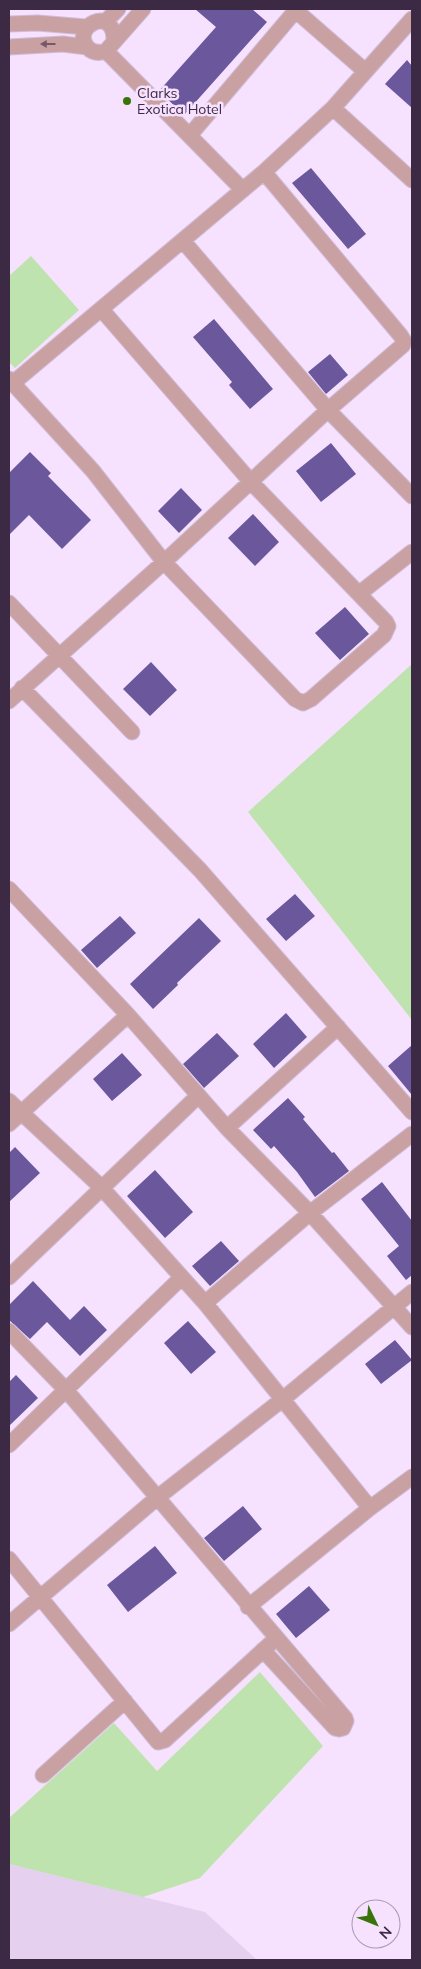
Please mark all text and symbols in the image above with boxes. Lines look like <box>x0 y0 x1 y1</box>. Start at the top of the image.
one-way arrow <box>40 40 56 48</box>
place label: Clarks Exotica Hotel <box>137 84 222 118</box>
marker: Clarks Exotica Hotel <box>121 95 133 107</box>
north arrow <box>351 1899 401 1949</box>
text: N <box>375 1923 396 1943</box>

